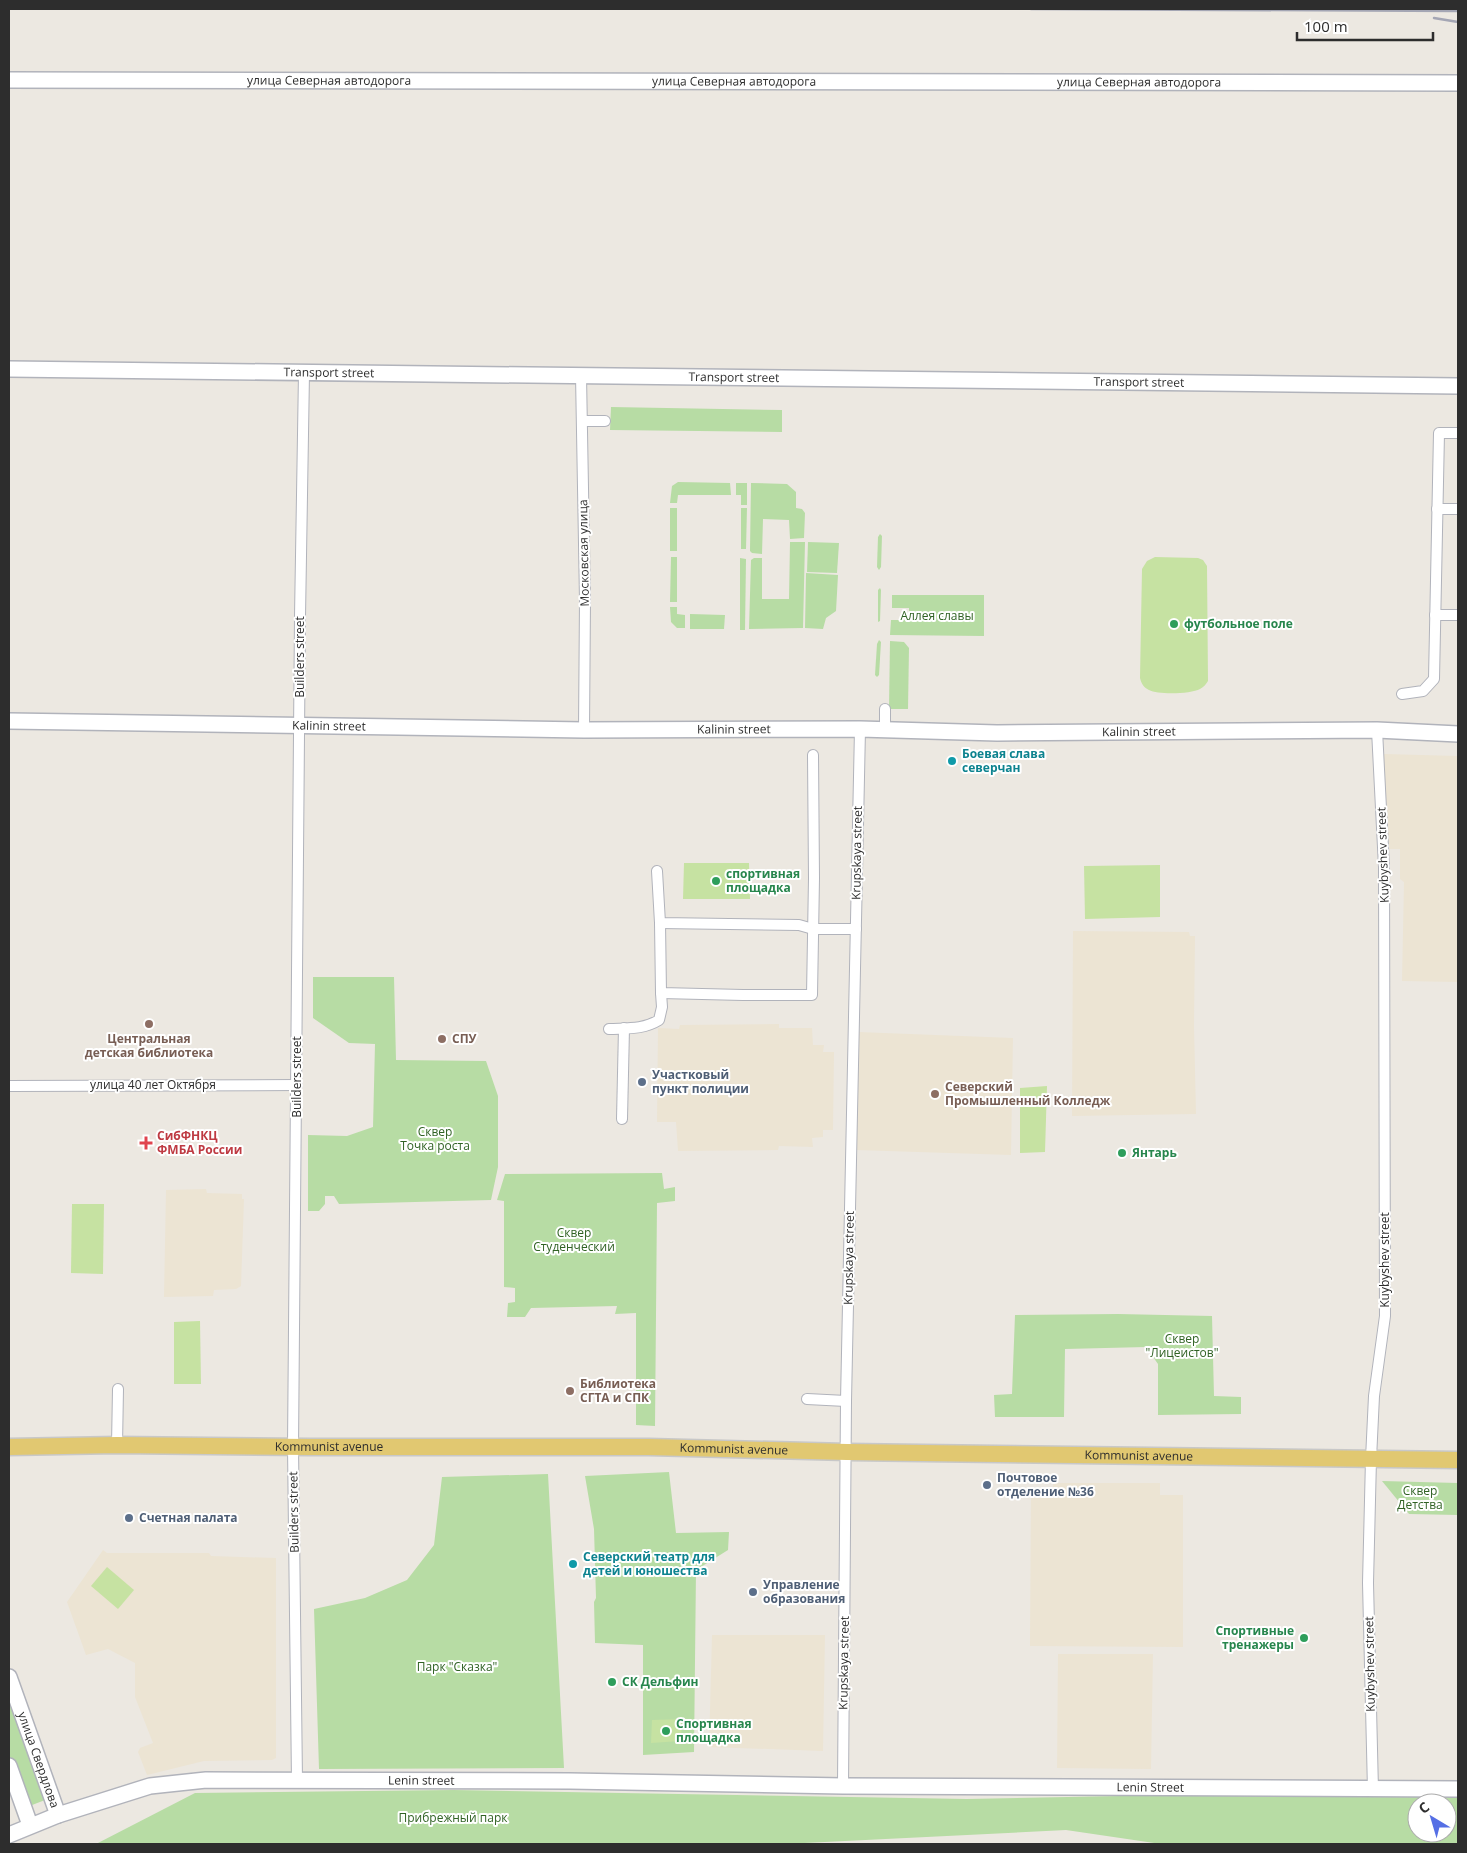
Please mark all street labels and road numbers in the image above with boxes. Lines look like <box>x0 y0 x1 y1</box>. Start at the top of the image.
street label: улица Северная автодорога <box>247 71 411 89</box>
street label: улица Северная автодорога <box>652 72 816 90</box>
street label: улица Северная автодорога <box>1057 73 1221 91</box>
street label: Transport street <box>283 363 374 381</box>
street label: Transport street <box>688 368 779 386</box>
street label: Transport street <box>1093 373 1184 391</box>
street label: Московская улица <box>574 499 593 607</box>
street label: Builders street <box>291 616 308 698</box>
street label: Kalinin street <box>292 716 366 735</box>
street label: Kalinin street <box>697 720 771 738</box>
street label: Kalinin street <box>1102 723 1176 740</box>
street label: Krupskaya street <box>847 806 866 900</box>
street label: Kuybyshev street <box>1372 807 1393 903</box>
street label: Builders street <box>288 1036 305 1118</box>
street label: улица 40 лет Октября <box>90 1076 216 1093</box>
street label: Krupskaya street <box>839 1211 858 1305</box>
street label: Kuybyshev street <box>1376 1212 1393 1308</box>
street label: Kommunist avenue <box>275 1438 384 1455</box>
street label: Kommunist avenue <box>679 1439 789 1459</box>
street label: Kommunist avenue <box>1085 1446 1194 1465</box>
street label: Builders street <box>284 1471 303 1553</box>
street label: Krupskaya street <box>834 1616 853 1710</box>
street label: Kuybyshev street <box>1360 1616 1379 1712</box>
street label: улица Свердлова <box>14 1709 64 1810</box>
street label: Lenin street <box>388 1772 455 1789</box>
street label: Lenin Street <box>1116 1778 1184 1796</box>

